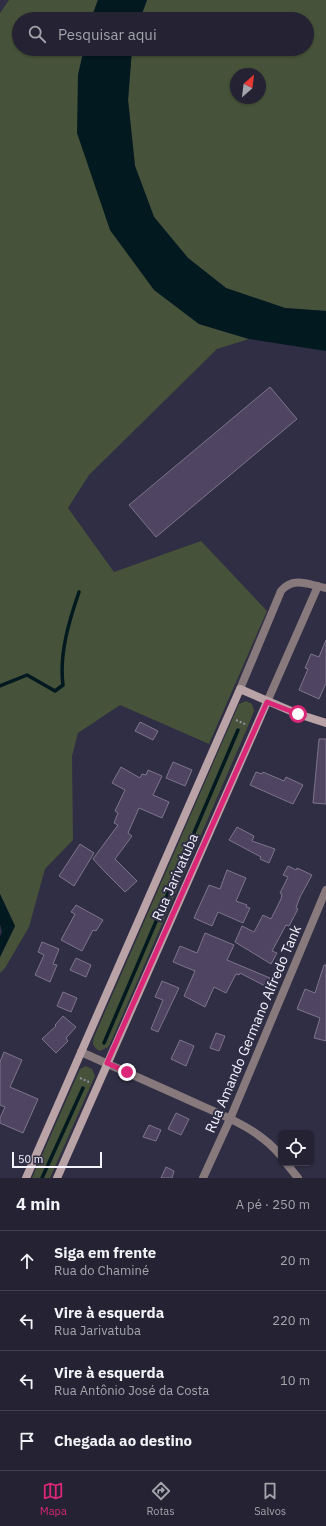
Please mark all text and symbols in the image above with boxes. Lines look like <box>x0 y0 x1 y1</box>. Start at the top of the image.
search box <box>12 12 314 56</box>
icon: search <box>26 23 48 45</box>
text: Pesquisar aqui <box>58 25 157 44</box>
north arrow <box>230 68 266 104</box>
route start <box>289 705 307 723</box>
street label: Rua Jarivatuba <box>148 830 202 923</box>
street label: Rua Amando Germano Alfredo Tank <box>201 922 305 1136</box>
route end <box>118 1063 136 1081</box>
map controls <box>278 1130 314 1166</box>
button: locate <box>278 1130 314 1166</box>
scale bar <box>12 1150 102 1169</box>
text: 50 m <box>18 1152 43 1166</box>
text: 4 min <box>16 1193 60 1215</box>
text: A pé · 250 m <box>236 1196 310 1213</box>
text: Siga em frente <box>54 1243 156 1262</box>
icon: ahead <box>16 1250 38 1272</box>
text: 20 m <box>280 1252 310 1269</box>
text: Rua do Chaminé <box>54 1262 149 1279</box>
text: Vire à esquerda <box>54 1303 164 1322</box>
icon: left <box>16 1310 38 1332</box>
text: 220 m <box>272 1312 310 1329</box>
text: Rua Jarivatuba <box>54 1322 141 1339</box>
text: Vire à esquerda <box>54 1363 164 1382</box>
icon: left <box>16 1370 38 1392</box>
text: 10 m <box>280 1372 310 1389</box>
text: Rua Antônio José da Costa <box>54 1382 209 1399</box>
icon: arrive <box>16 1430 38 1452</box>
text: Chegada ao destino <box>54 1431 192 1450</box>
tab: Mapa <box>40 1480 67 1518</box>
tab: Rotas <box>146 1480 175 1518</box>
tab: Salvos <box>254 1480 286 1518</box>

